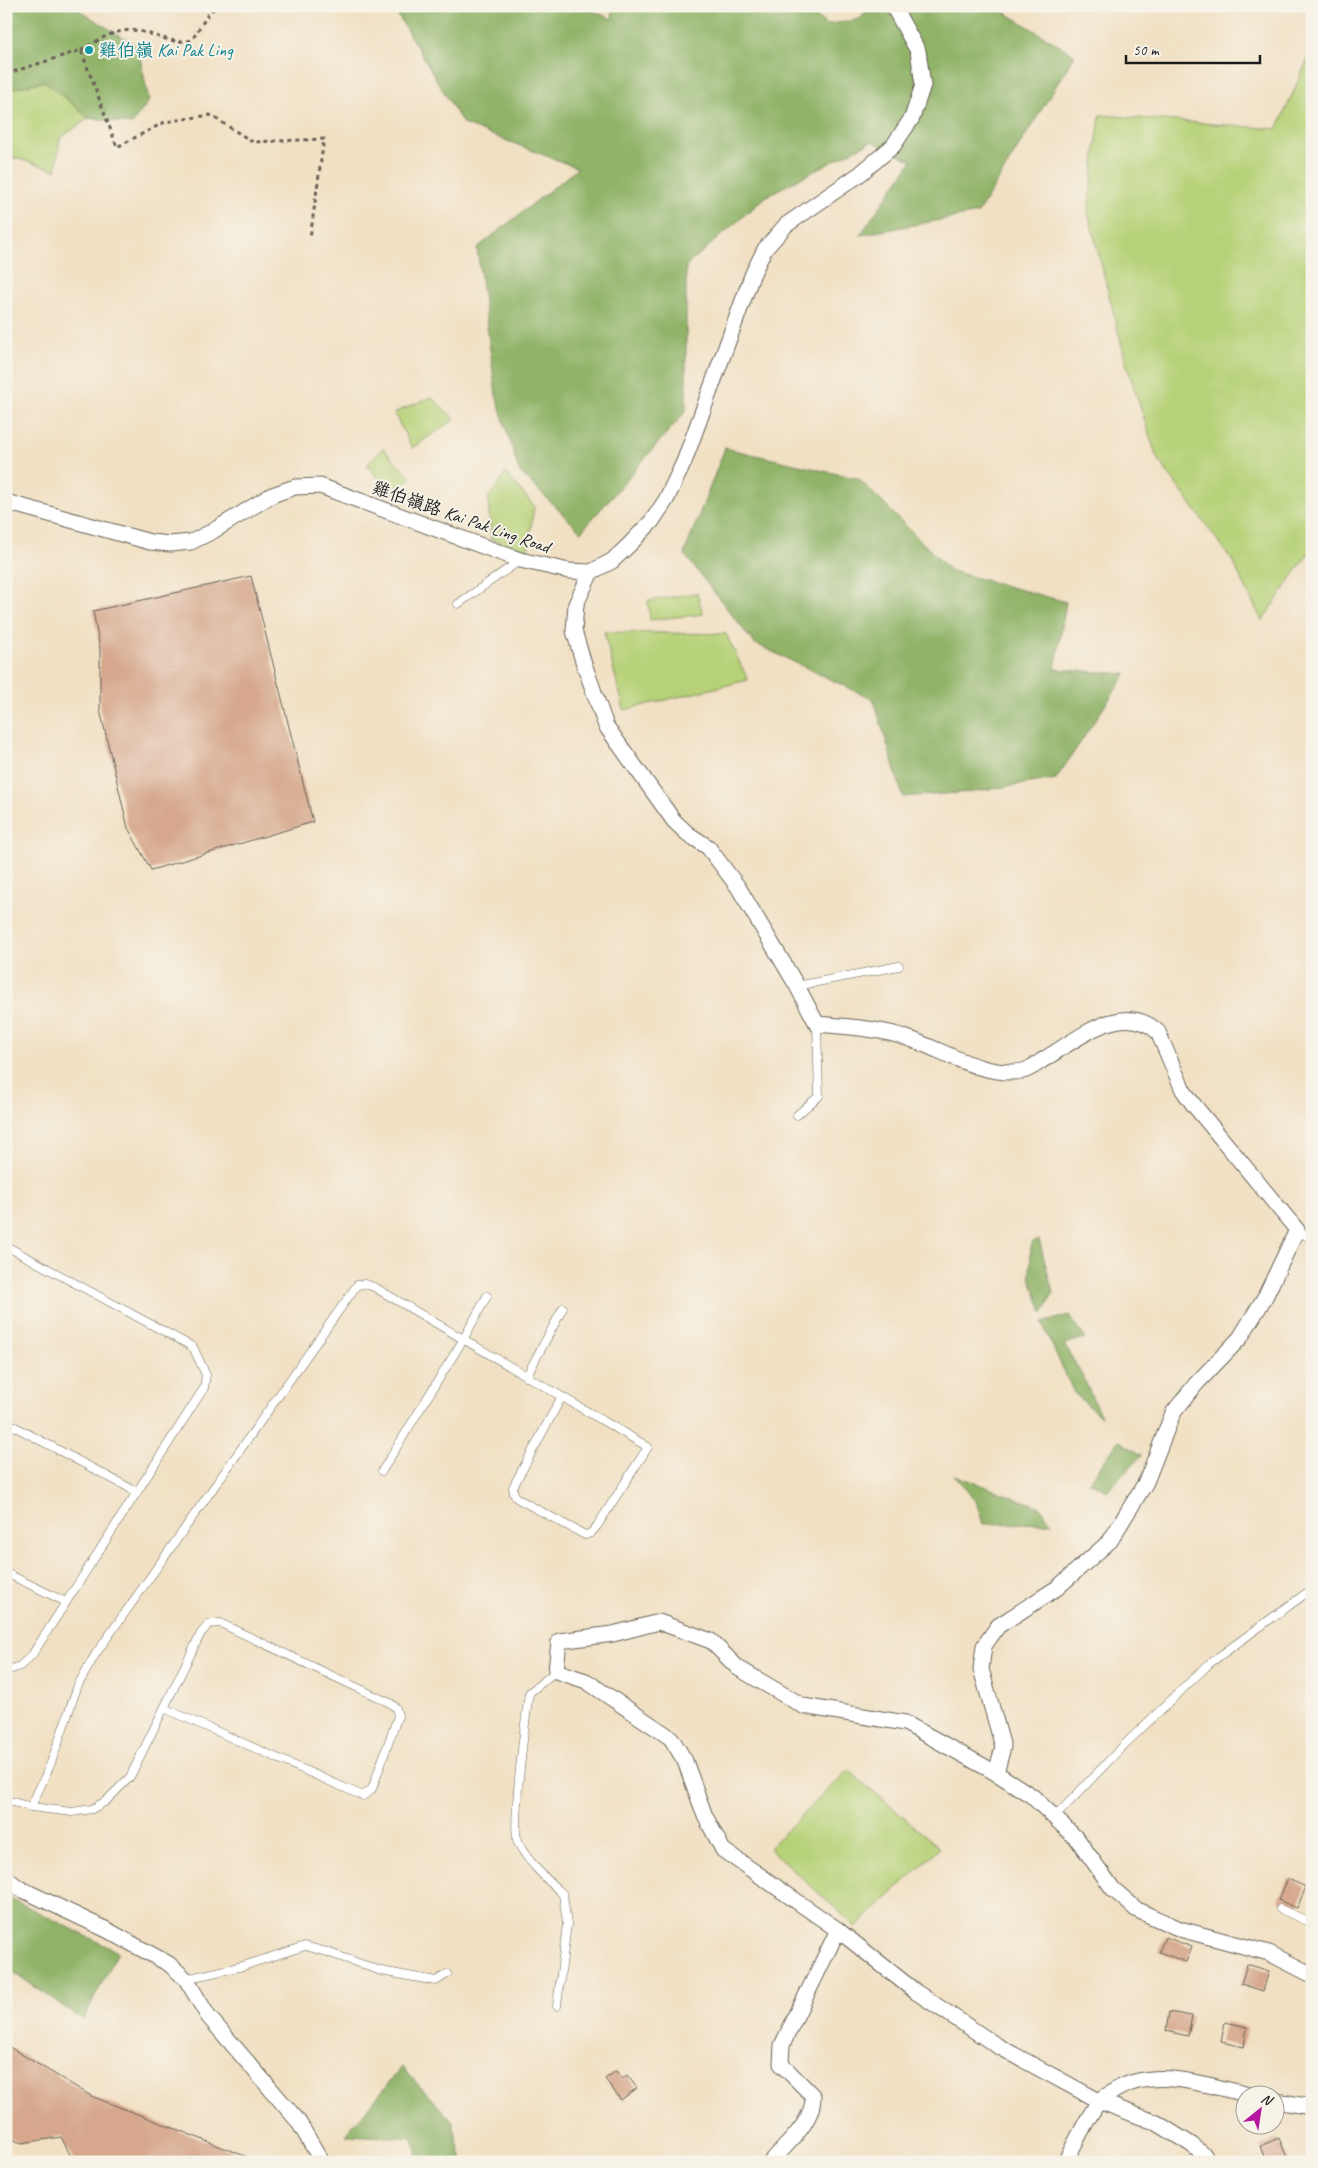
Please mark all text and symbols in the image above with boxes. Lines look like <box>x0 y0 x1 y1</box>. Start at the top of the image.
scale bar <box>1126 32 1259 64</box>
place label: 雞伯嶺 Kai Pak Ling <box>99 39 234 61</box>
text: 50 m <box>1133 41 1160 60</box>
marker: 雞伯嶺 Kai Pak Ling <box>83 44 95 56</box>
street label: 雞伯嶺路 Kai Pak Ling Road <box>369 476 555 559</box>
north arrow <box>1236 2086 1286 2136</box>
text: N <box>1258 2090 1276 2110</box>

